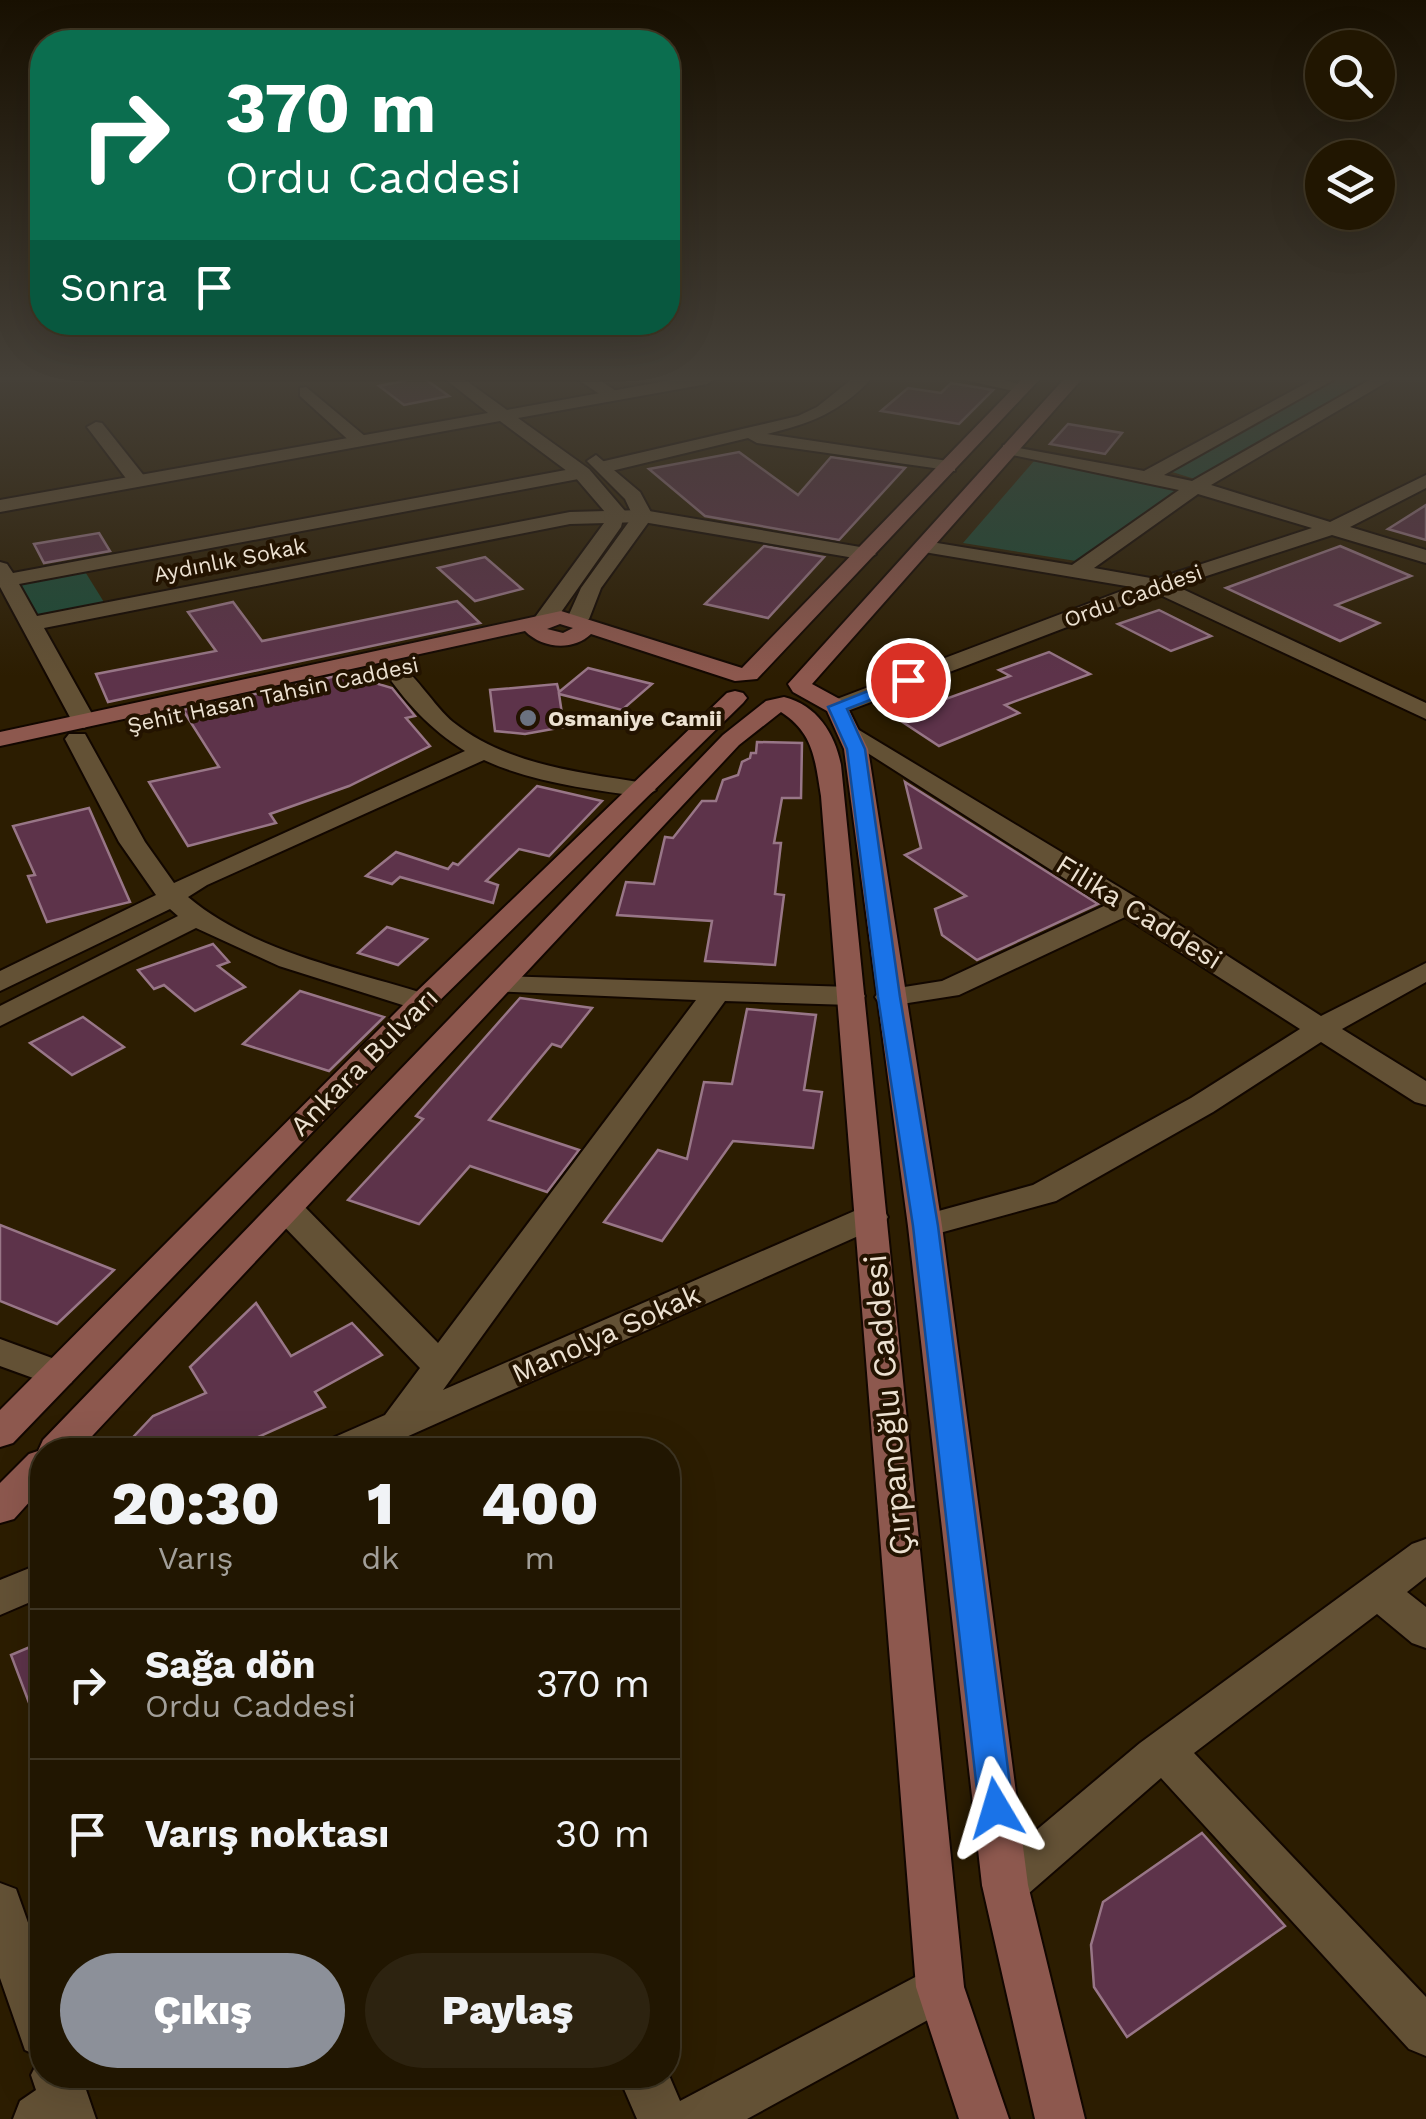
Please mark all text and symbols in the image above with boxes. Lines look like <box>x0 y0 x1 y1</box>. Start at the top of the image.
map controls <box>1305 30 1395 230</box>
button: search <box>1305 30 1395 120</box>
text: 370 m <box>225 67 436 149</box>
icon: right <box>60 70 190 200</box>
button: layers <box>1305 140 1395 230</box>
text: Ordu Caddesi <box>225 151 522 204</box>
icon: arrive <box>187 260 242 315</box>
text: Sonra <box>60 266 167 310</box>
street label: Aydınlık Sokak <box>152 533 308 587</box>
street label: Ordu Caddesi <box>1061 559 1205 633</box>
pin <box>866 638 951 723</box>
street label: Şehit Hasan Tahsin Caddesi <box>125 652 421 738</box>
icon: arrive <box>881 653 936 708</box>
place label: Osmaniye Camii <box>548 706 722 731</box>
marker: Osmaniye Camii <box>517 707 539 729</box>
street label: Filika Caddesi <box>1050 848 1228 976</box>
street label: Ankara Bulvarı <box>283 981 445 1143</box>
street label: Çırpanoğlu Caddesi <box>856 1253 920 1557</box>
street label: Manolya Sokak <box>507 1278 705 1390</box>
text: 20:30 <box>111 1468 280 1539</box>
text: 1 <box>367 1468 394 1539</box>
text: 400 <box>481 1468 599 1539</box>
text: Varış <box>158 1539 233 1577</box>
text: dk <box>361 1539 399 1577</box>
text: m <box>524 1539 555 1577</box>
text: Sağa dön <box>145 1643 316 1687</box>
icon: right <box>60 1657 115 1712</box>
text: 370 m <box>536 1662 650 1706</box>
text: Ordu Caddesi <box>145 1687 356 1725</box>
position arrow <box>944 1756 1048 1860</box>
icon: arrive <box>60 1807 115 1862</box>
text: Varış noktası <box>145 1812 389 1856</box>
text: 30 m <box>555 1812 650 1856</box>
button: Çıkış <box>60 1953 345 2068</box>
button: Paylaş <box>365 1953 650 2068</box>

